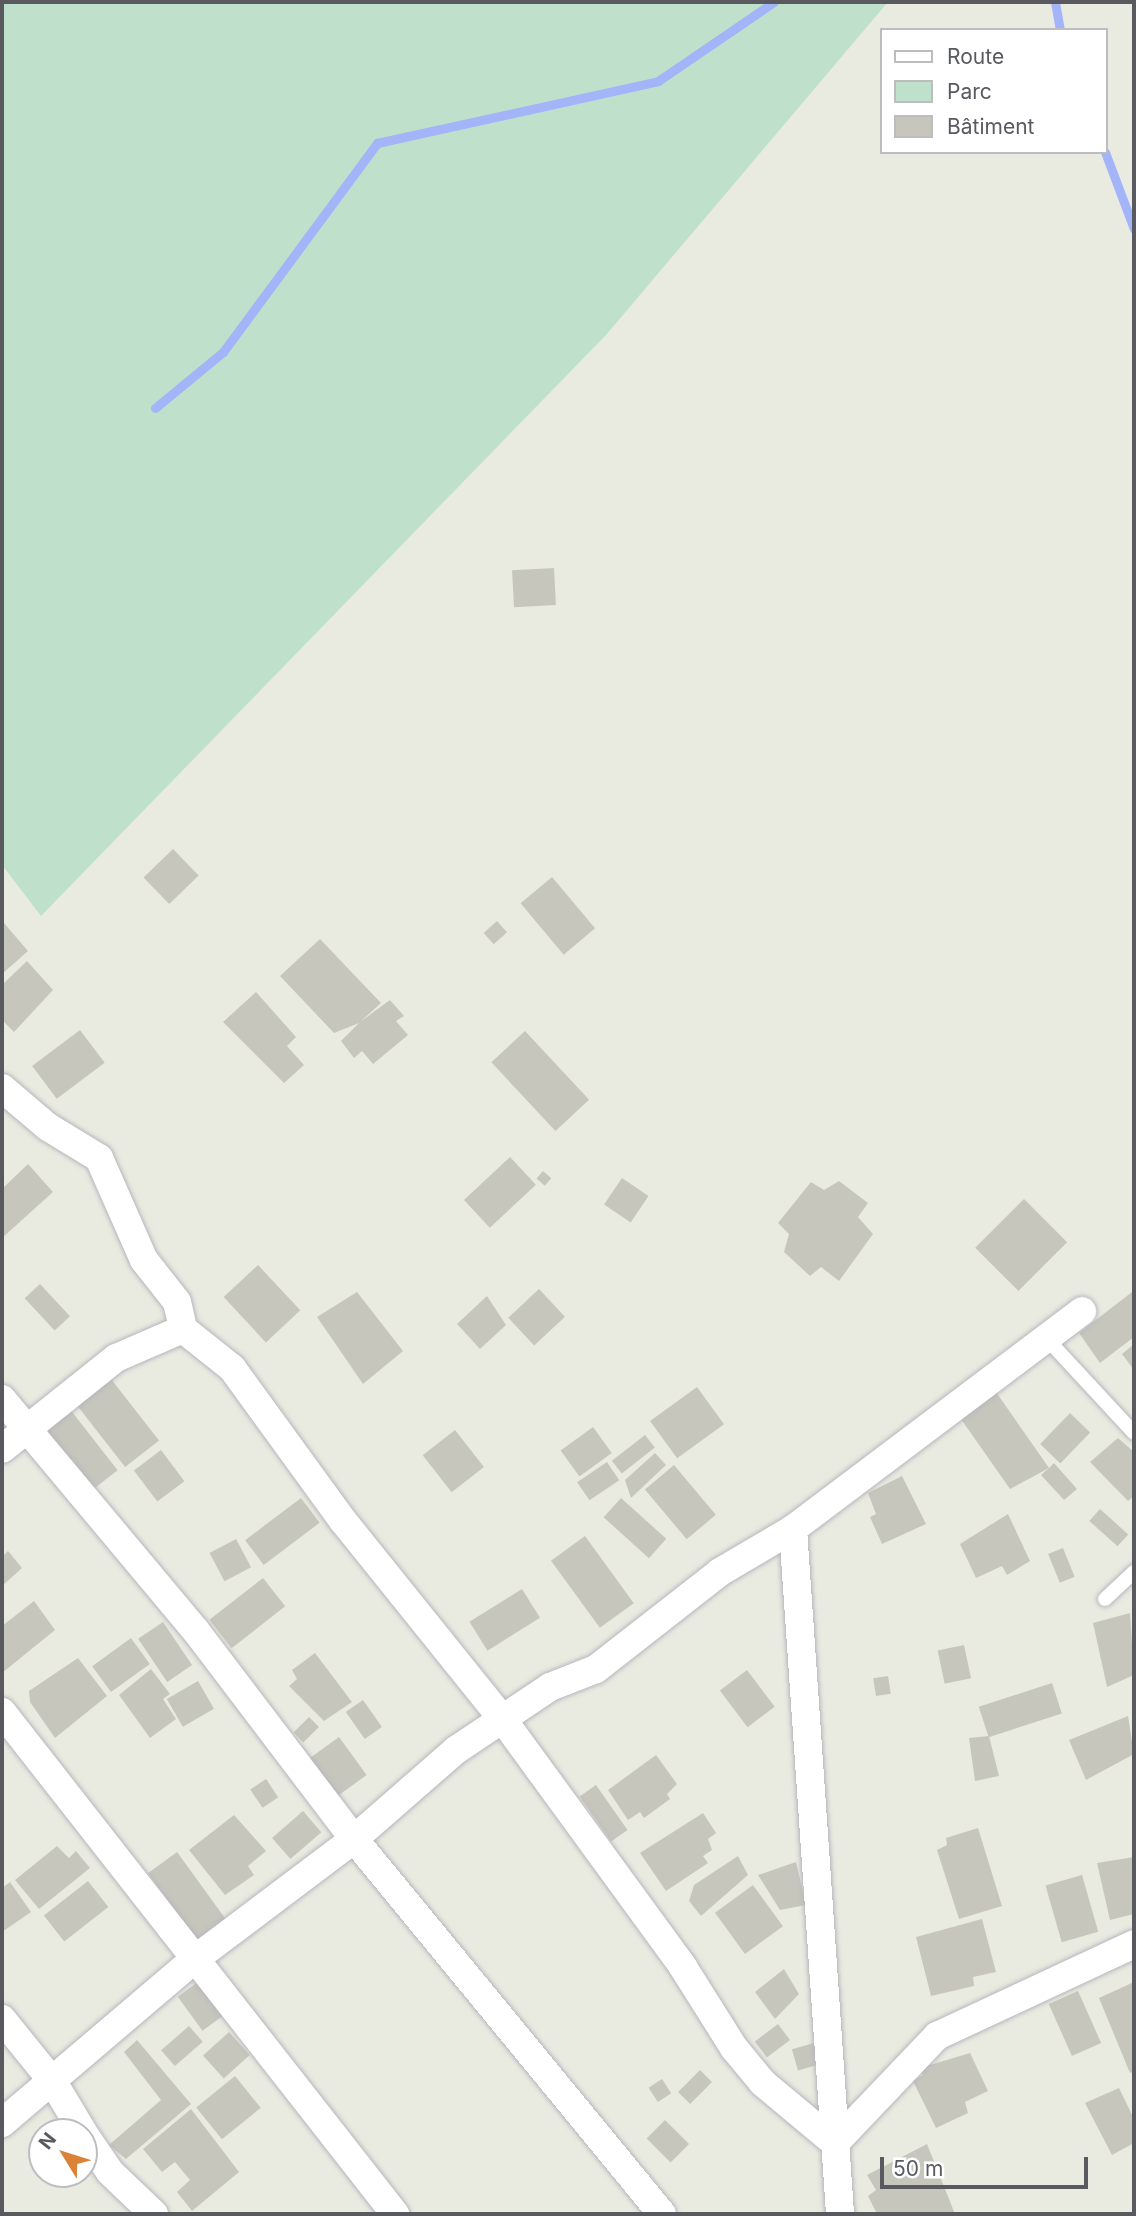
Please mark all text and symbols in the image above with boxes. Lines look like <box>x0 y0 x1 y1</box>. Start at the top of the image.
legend <box>880 28 1108 154</box>
text: Route <box>947 44 1004 69</box>
text: Parc <box>947 79 992 104</box>
text: Bâtiment <box>947 114 1034 139</box>
north arrow <box>28 2118 98 2188</box>
text: N <box>34 2128 61 2154</box>
scale bar <box>884 2142 1092 2186</box>
text: 50 m <box>893 2156 943 2181</box>

